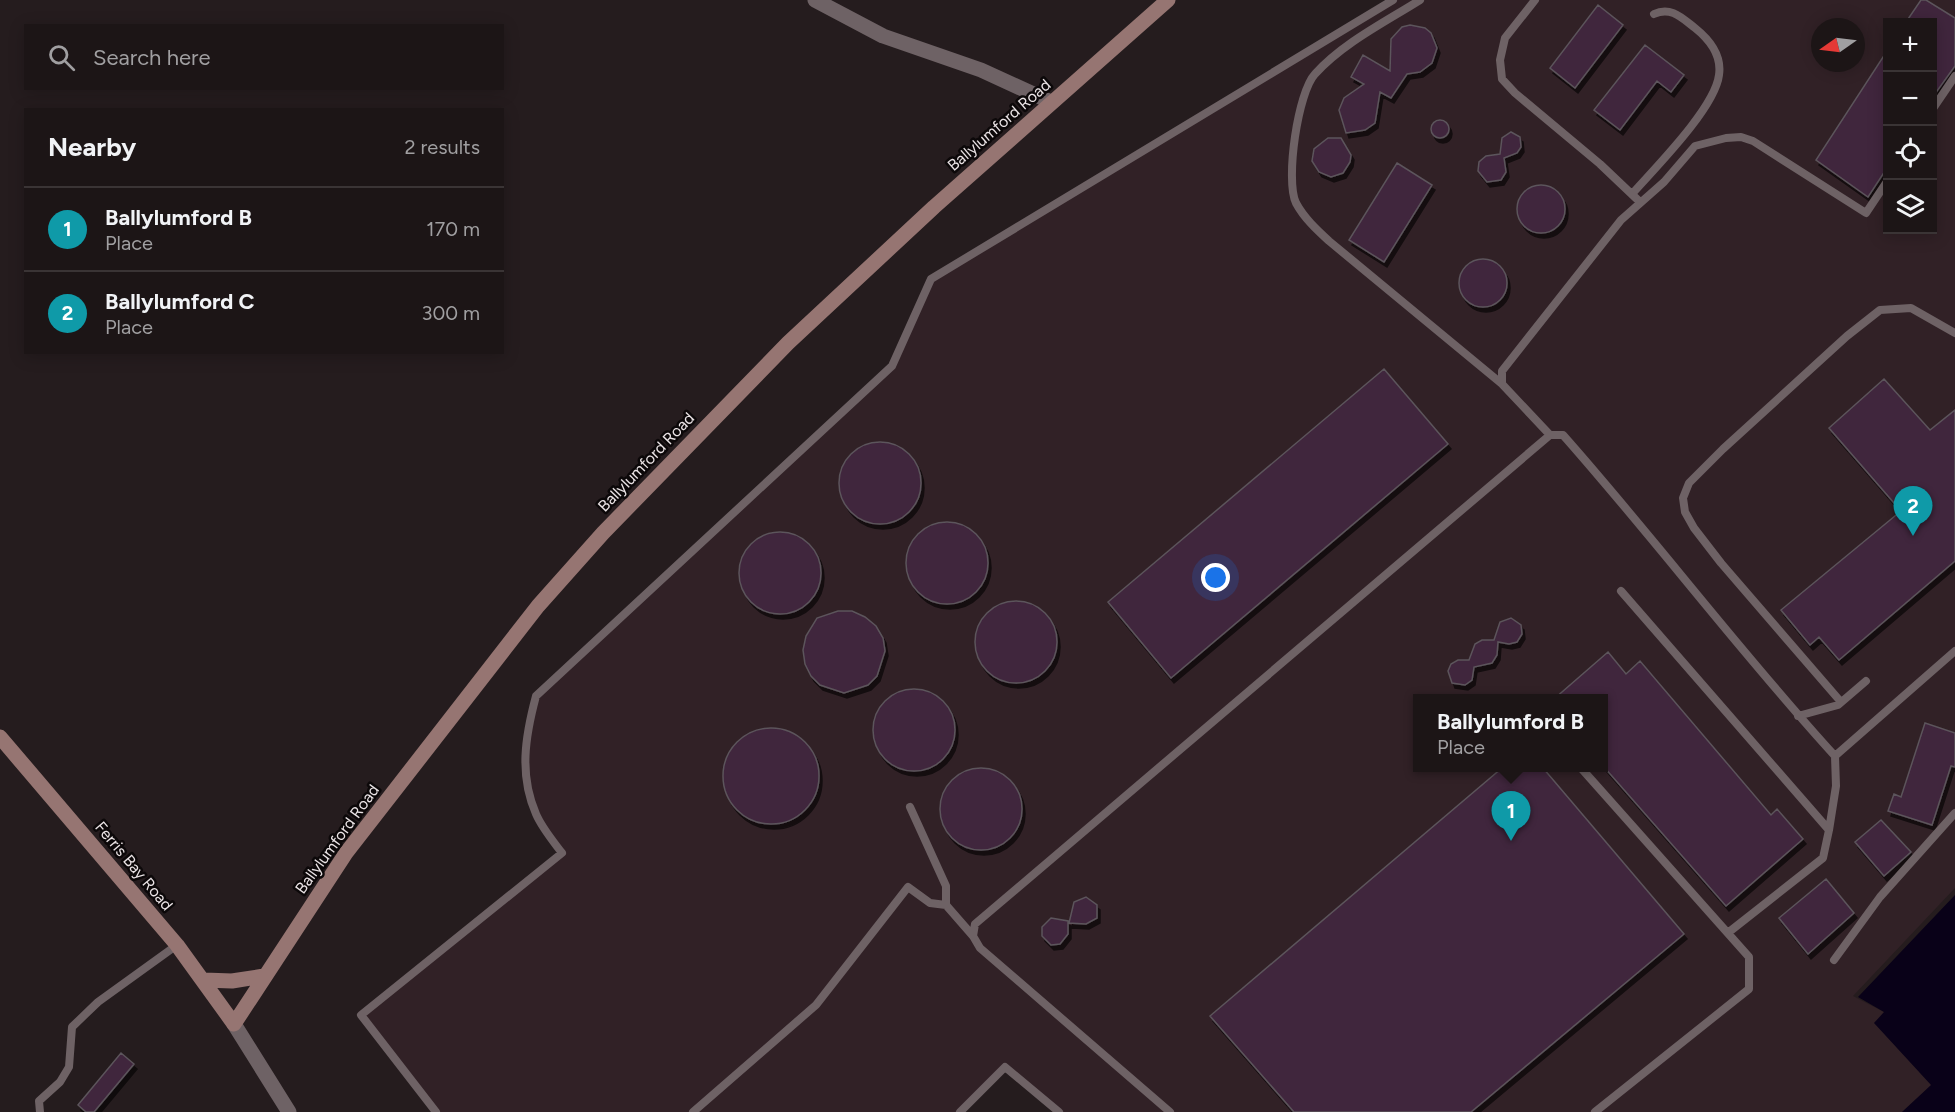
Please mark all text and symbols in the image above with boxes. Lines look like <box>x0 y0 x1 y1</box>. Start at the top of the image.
north arrow <box>1811 18 1865 72</box>
map controls <box>1883 18 1937 234</box>
button: + <box>1883 18 1937 72</box>
search box <box>24 24 504 90</box>
icon: search <box>45 41 78 74</box>
text: Search here <box>93 44 211 71</box>
button: − <box>1883 72 1937 126</box>
street label: Ballylumford Road <box>944 75 1054 175</box>
button: locate <box>1883 126 1937 180</box>
text: Nearby <box>48 131 136 163</box>
text: 2 results <box>404 135 480 159</box>
button: layers <box>1883 180 1937 234</box>
text: Ballylumford B <box>105 204 252 231</box>
text: 1 <box>63 217 72 241</box>
text: 170 m <box>426 217 480 241</box>
text: Place <box>105 231 153 255</box>
text: Ballylumford C <box>105 288 255 315</box>
text: 2 <box>62 301 73 325</box>
text: 300 m <box>422 301 480 325</box>
text: Place <box>105 315 153 339</box>
street label: Ballylumford Road <box>594 409 698 515</box>
pin: 2 <box>1894 486 1932 536</box>
your location <box>1201 563 1230 592</box>
popup <box>1413 694 1608 772</box>
text: Ballylumford B <box>1437 708 1584 735</box>
text: Place <box>1437 735 1485 759</box>
street label: Ballylumford Road <box>291 781 383 897</box>
pin: 1 <box>1492 792 1530 841</box>
street label: Ferris Bay Road <box>91 818 177 914</box>

